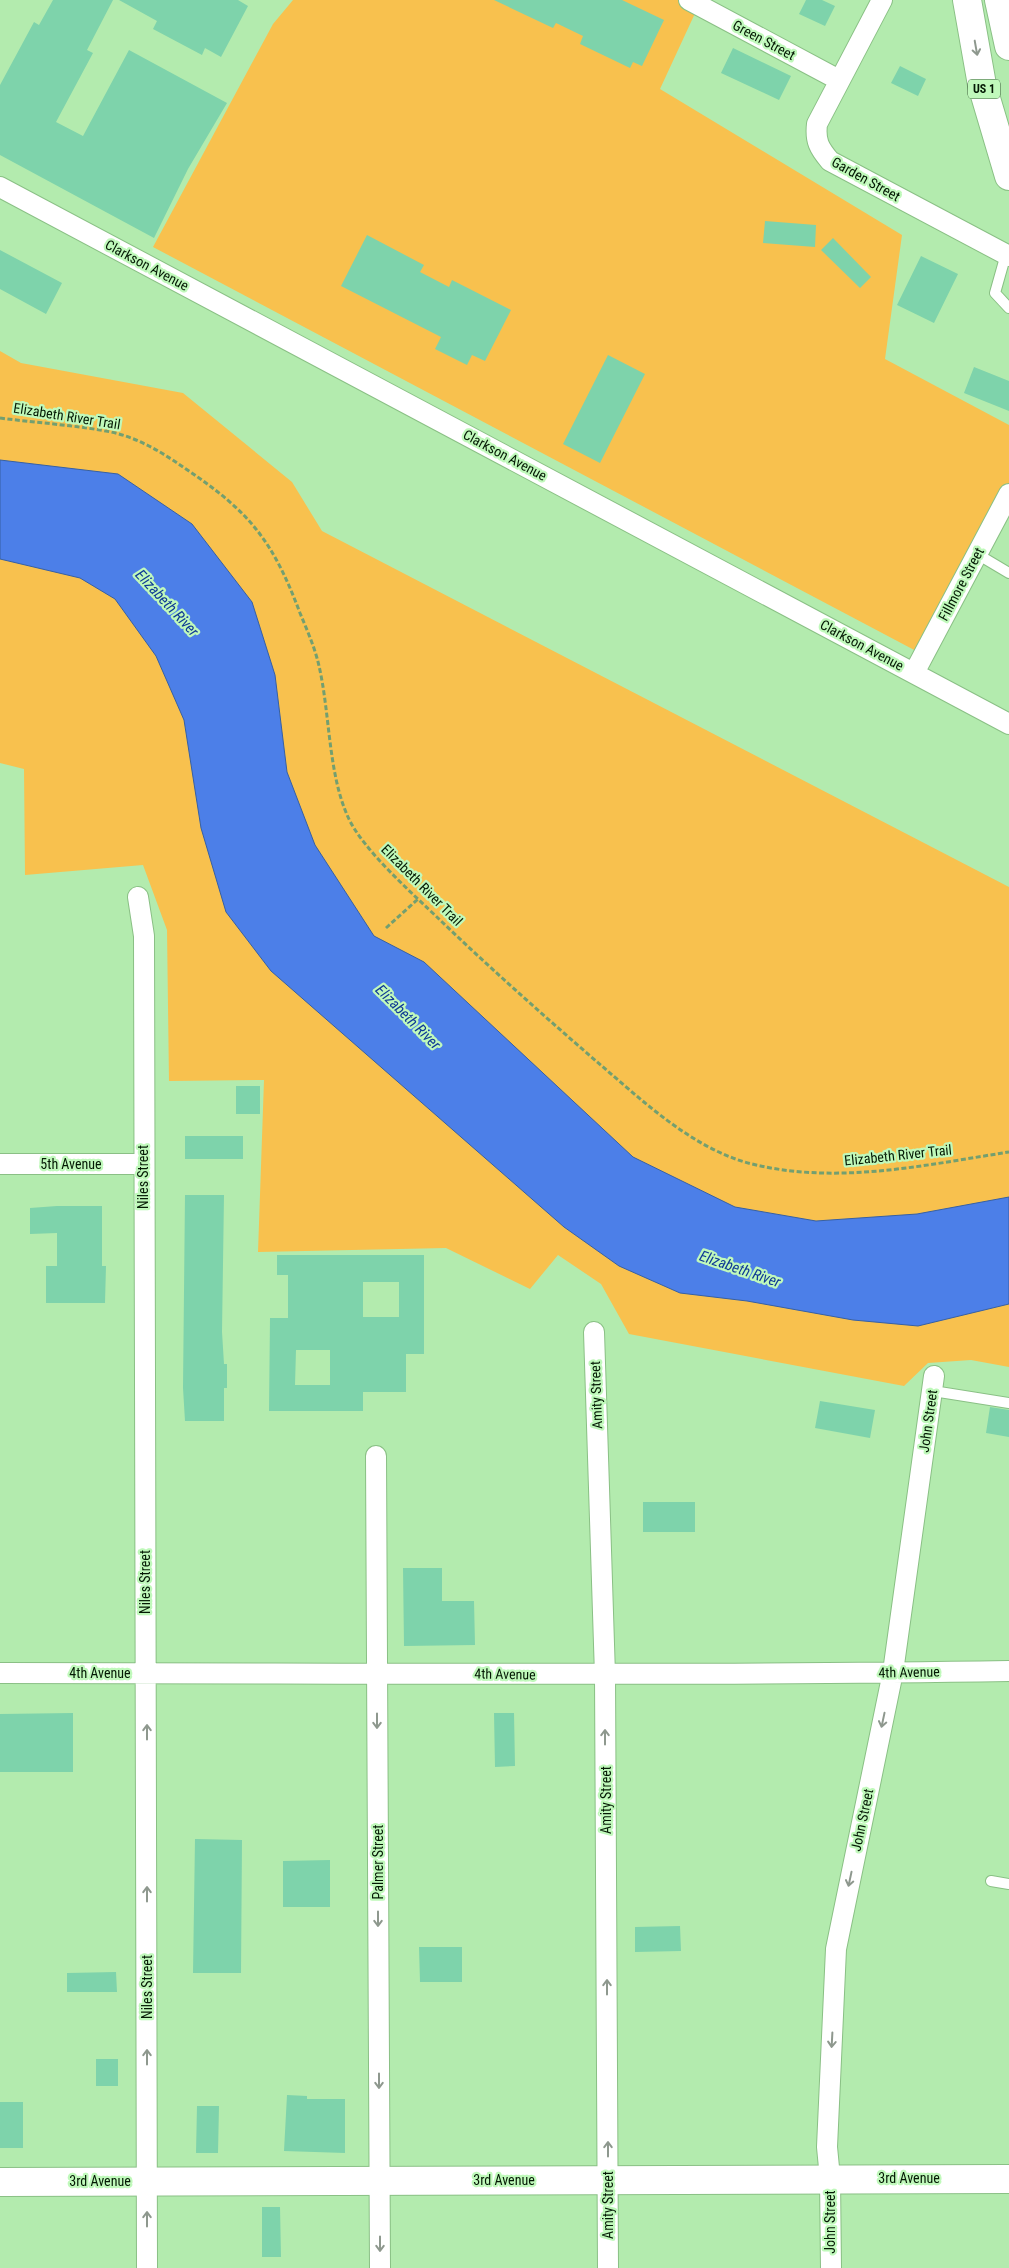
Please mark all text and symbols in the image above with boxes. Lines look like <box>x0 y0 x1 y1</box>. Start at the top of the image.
street label: Green Street <box>730 17 798 63</box>
one-way arrow <box>971 40 981 56</box>
road number: US 1 <box>968 80 1000 98</box>
street label: Garden Street <box>829 154 903 204</box>
street label: Clarkson Avenue <box>103 236 192 294</box>
street label: Elizabeth River Trail <box>12 400 122 432</box>
street label: Clarkson Avenue <box>461 426 550 484</box>
street label: Fillmore Street <box>935 545 987 623</box>
water label: Elizabeth River <box>132 566 203 640</box>
street label: Clarkson Avenue <box>818 616 907 674</box>
street label: Elizabeth River Trail <box>378 841 466 929</box>
water label: Elizabeth River <box>372 981 445 1054</box>
street label: Elizabeth River Trail <box>843 1141 953 1169</box>
street label: Niles Street <box>135 1145 151 1209</box>
street label: 5th Avenue <box>40 1156 102 1172</box>
water label: Elizabeth River <box>697 1247 783 1291</box>
street label: Amity Street <box>587 1361 605 1429</box>
street label: John Street <box>916 1389 940 1453</box>
street label: Niles Street <box>137 1550 153 1614</box>
street label: 4th Avenue <box>878 1663 940 1681</box>
street label: 4th Avenue <box>69 1665 131 1681</box>
street label: 4th Avenue <box>474 1665 536 1683</box>
one-way arrow <box>372 1712 382 1729</box>
one-way arrow <box>878 1712 887 1728</box>
one-way arrow <box>142 1724 152 1740</box>
one-way arrow <box>600 1729 610 1746</box>
street label: Amity Street <box>598 1766 614 1834</box>
street label: John Street <box>848 1787 876 1853</box>
street label: Palmer Street <box>370 1825 386 1900</box>
one-way arrow <box>845 1871 855 1887</box>
one-way arrow <box>142 1887 152 1903</box>
one-way arrow <box>373 1910 383 1926</box>
street label: Niles Street <box>139 1955 155 2019</box>
one-way arrow <box>602 1979 612 1996</box>
one-way arrow <box>827 2032 837 2048</box>
one-way arrow <box>142 2049 152 2066</box>
one-way arrow <box>374 2072 384 2089</box>
one-way arrow <box>603 2142 613 2158</box>
street label: 3rd Avenue <box>878 2170 940 2186</box>
street label: Amity Street <box>600 2171 616 2239</box>
street label: 3rd Avenue <box>473 2172 535 2188</box>
street label: 3rd Avenue <box>69 2173 131 2189</box>
street label: John Street <box>822 2190 838 2254</box>
one-way arrow <box>142 2212 152 2228</box>
one-way arrow <box>375 2235 385 2251</box>

